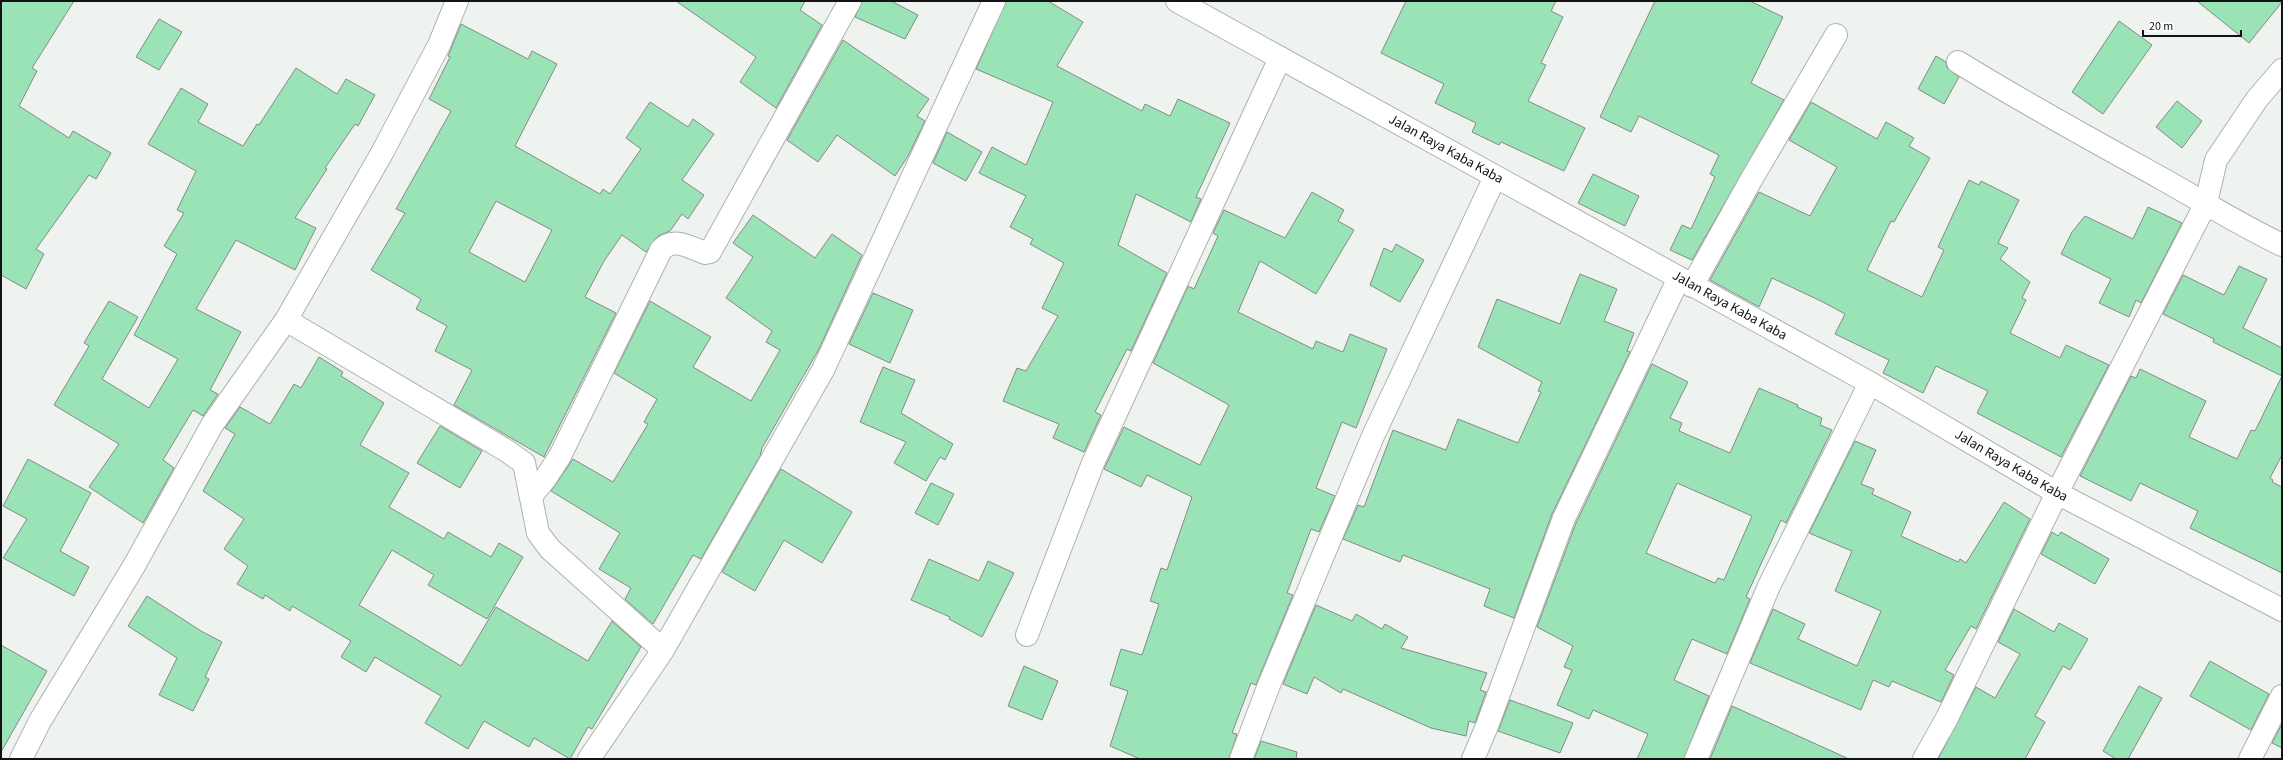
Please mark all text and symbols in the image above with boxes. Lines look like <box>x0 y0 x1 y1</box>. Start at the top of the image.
scale bar <box>2143 12 2241 38</box>
text: 20 m <box>2149 18 2173 35</box>
street label: Jalan Raya Kaba Kaba <box>1385 109 1507 189</box>
street label: Jalan Raya Kaba Kaba <box>1669 266 1791 345</box>
street label: Jalan Raya Kaba Kaba <box>1951 425 2071 507</box>

